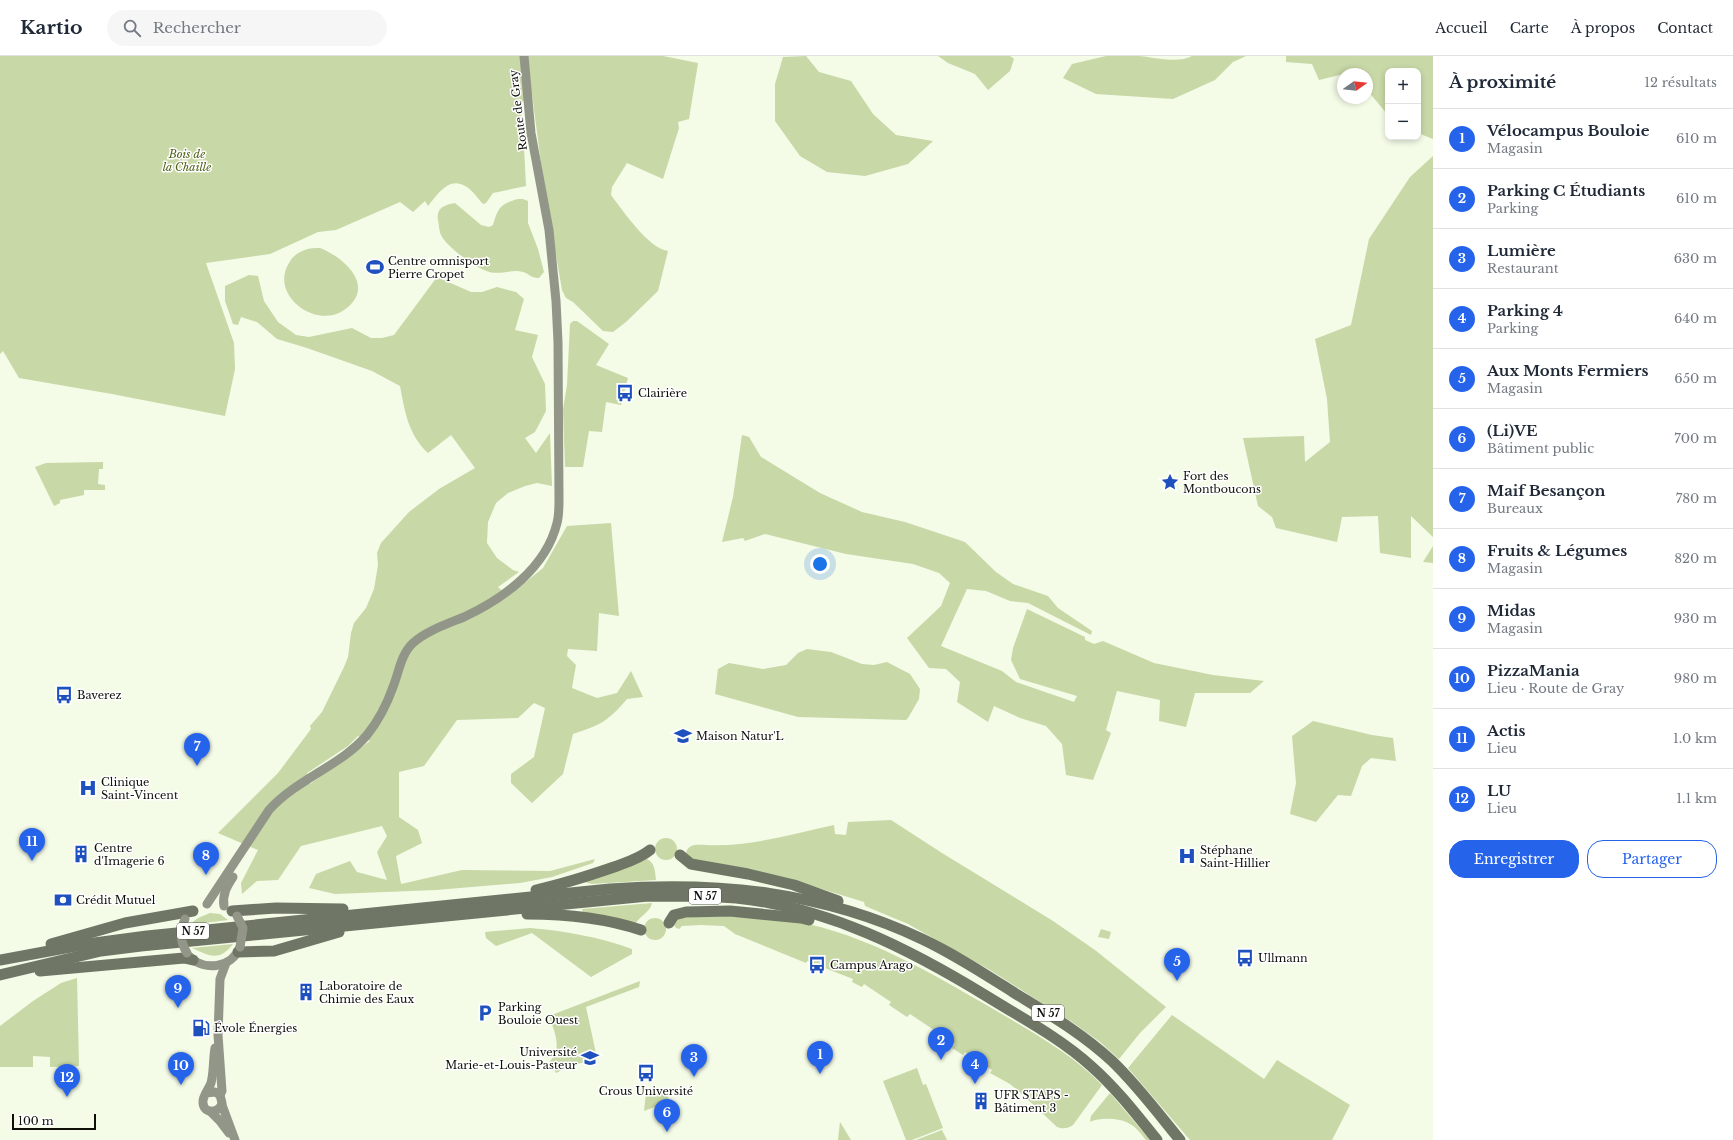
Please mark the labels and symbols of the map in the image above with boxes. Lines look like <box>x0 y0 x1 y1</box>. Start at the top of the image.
north arrow <box>1337 68 1373 104</box>
street label: Route de Gray <box>506 69 530 151</box>
park label: Bois de la Chaille <box>163 147 211 174</box>
place label: Centre omnisport Pierre Cropet <box>388 254 490 281</box>
sports icon: Centre omnisport Pierre Cropet <box>365 257 385 277</box>
bus stop icon: Clairière <box>615 383 635 403</box>
place label: Clairière <box>638 386 687 400</box>
place label: Fort des Montboucons <box>1183 469 1261 496</box>
place icon: Fort des Montboucons <box>1160 472 1180 492</box>
your location <box>810 554 830 574</box>
bus stop icon: Baverez <box>54 685 74 705</box>
place label: Baverez <box>77 688 122 702</box>
school or university icon: Maison Natur'L <box>673 726 693 746</box>
place label: Maison Natur'L <box>696 729 784 743</box>
pin: 7 <box>184 733 210 766</box>
place label: Clinique Saint-Vincent <box>101 775 179 802</box>
hospital icon: Clinique Saint-Vincent <box>78 778 98 798</box>
pin: 11 <box>19 828 45 861</box>
place label: Centre d'Imagerie 6 <box>94 841 165 868</box>
pin: 8 <box>193 842 219 875</box>
place label: Stéphane Saint-Hillier <box>1200 843 1271 870</box>
building icon: Centre d'Imagerie 6 <box>71 844 91 864</box>
hospital icon: Stéphane Saint-Hillier <box>1177 846 1197 866</box>
road number: N 57 <box>689 888 721 904</box>
bank icon: Crédit Mutuel <box>53 890 73 910</box>
place label: Crédit Mutuel <box>76 893 156 907</box>
road number: N 57 <box>177 923 209 939</box>
pin: 5 <box>1164 948 1190 981</box>
bus stop icon: Ullmann <box>1235 948 1255 968</box>
place label: Ullmann <box>1258 951 1308 965</box>
bus stop icon: Campus Arago <box>807 955 827 975</box>
place label: Campus Arago <box>830 958 913 972</box>
pin: 9 <box>165 975 191 1008</box>
place label: Laboratoire de Chimie des Eaux <box>319 979 414 1006</box>
building icon: Laboratoire de Chimie des Eaux <box>296 982 316 1002</box>
place label: Parking Bouloie Ouest <box>498 1000 579 1027</box>
parking icon: Parking Bouloie Ouest <box>475 1003 495 1023</box>
road number: N 57 <box>1032 1005 1064 1021</box>
fuel station icon: Évole Énergies <box>191 1018 211 1038</box>
place label: Évole Énergies <box>214 1021 297 1035</box>
pin: 2 <box>928 1027 954 1060</box>
pin: 1 <box>807 1041 833 1074</box>
pin: 3 <box>681 1044 707 1077</box>
place label: Université Marie-et-Louis-Pasteur <box>445 1045 578 1072</box>
school or university icon: Université Marie-et-Louis-Pasteur <box>580 1048 600 1068</box>
pin: 4 <box>962 1051 988 1084</box>
pin: 10 <box>168 1052 194 1085</box>
bus stop icon: Crous Université <box>636 1063 656 1083</box>
pin: 12 <box>54 1064 80 1097</box>
place label: Crous Université <box>599 1084 693 1098</box>
place label: UFR STAPS - Bâtiment 3 <box>994 1088 1069 1115</box>
building icon: UFR STAPS - Bâtiment 3 <box>971 1091 991 1111</box>
pin: 6 <box>654 1099 680 1132</box>
scale bar <box>12 1112 96 1131</box>

